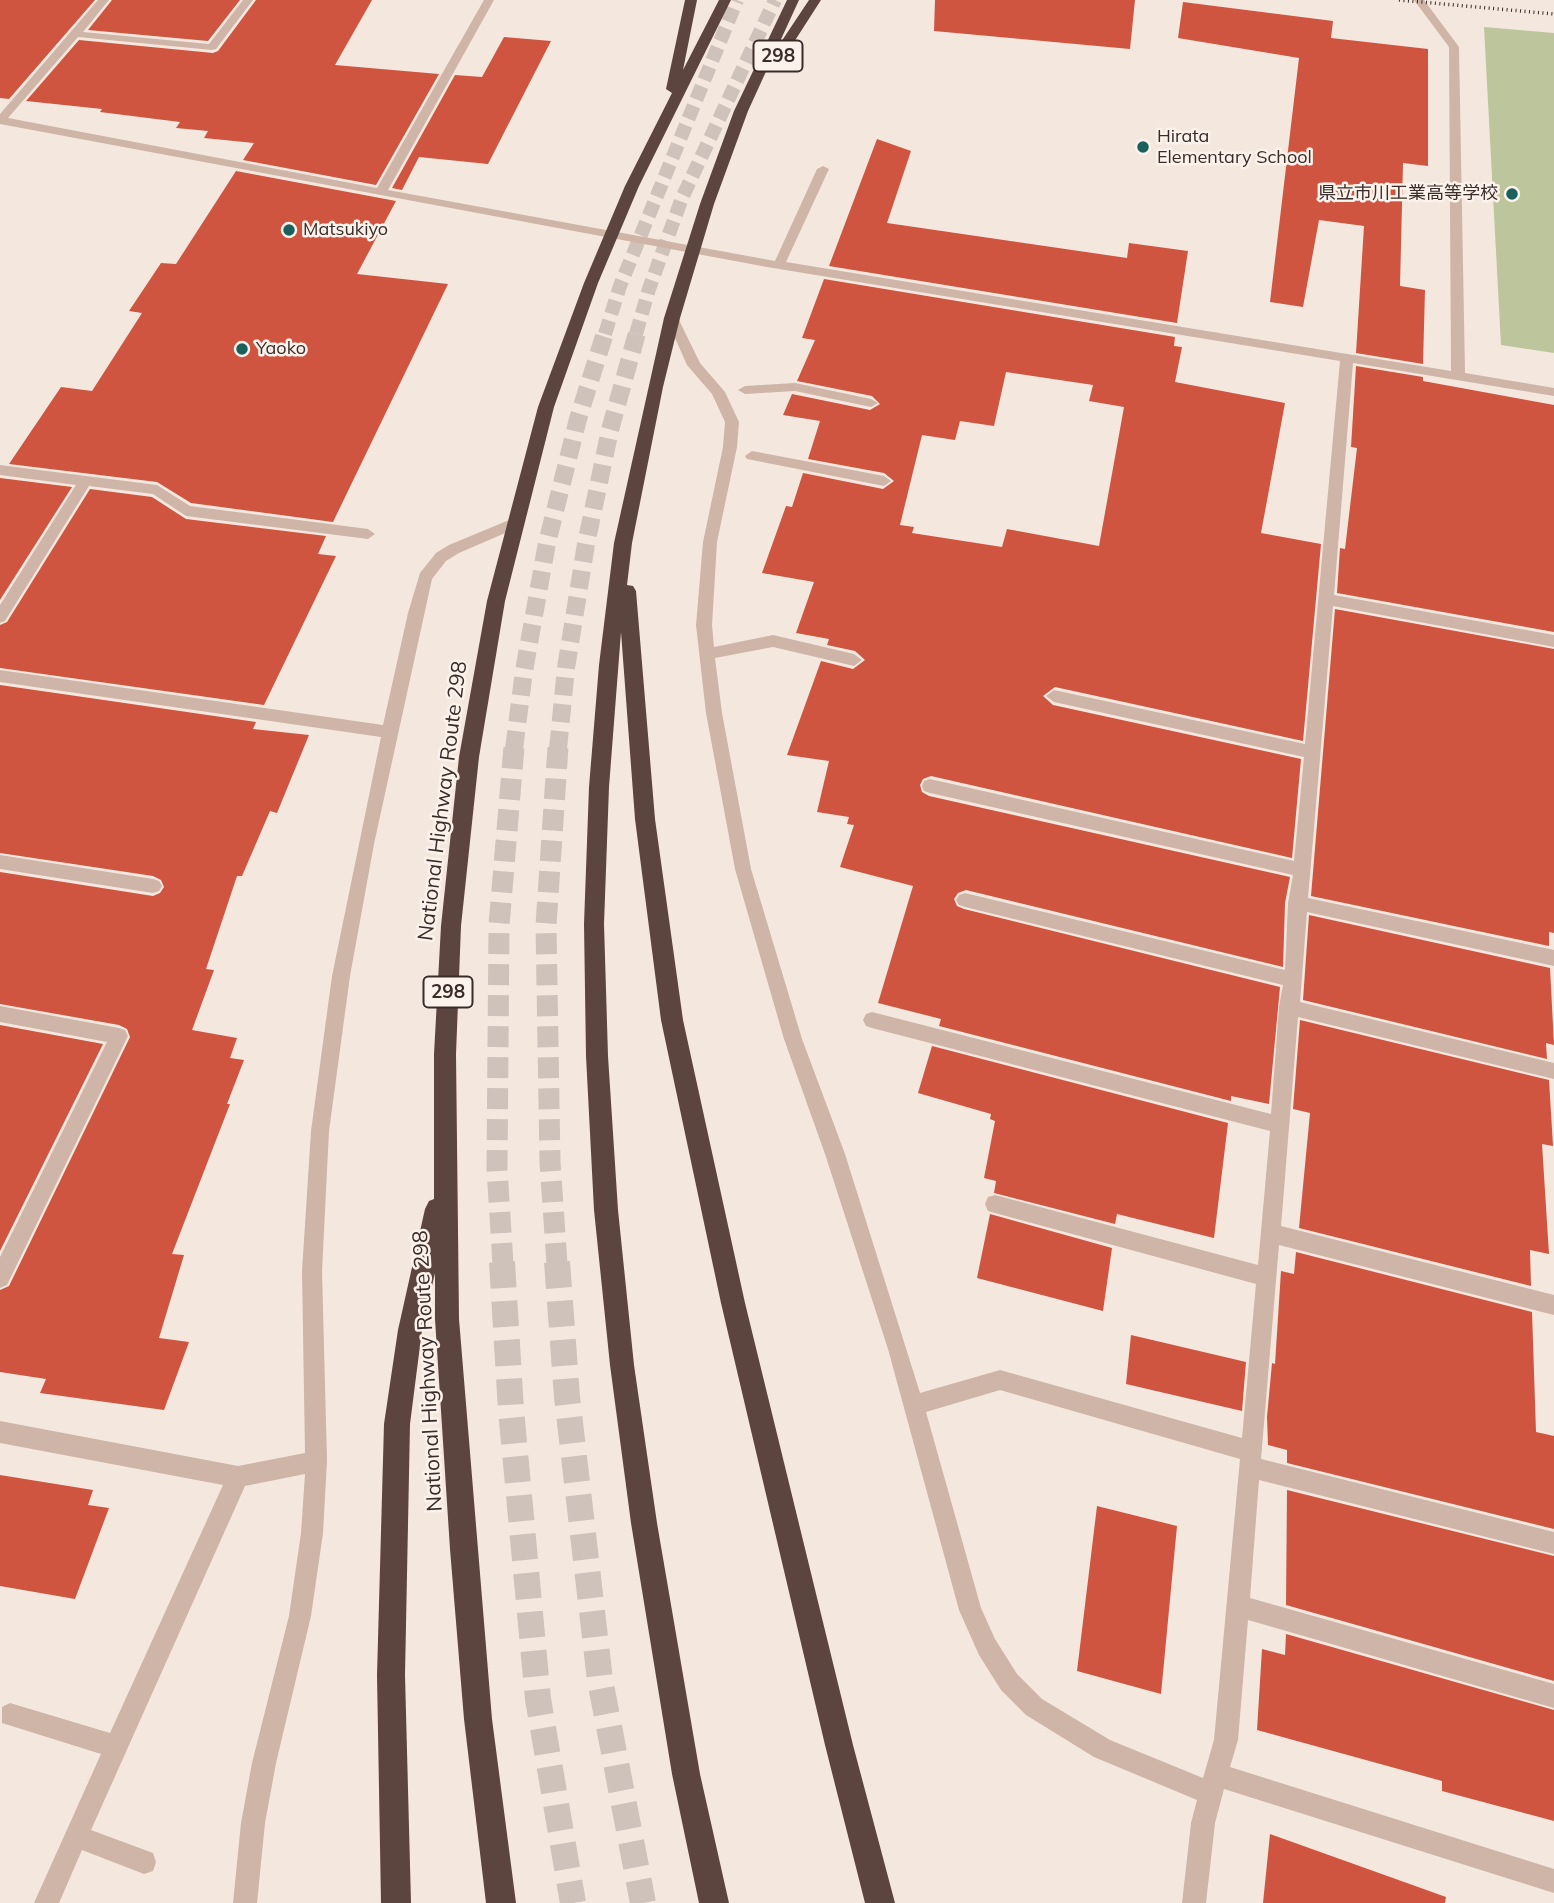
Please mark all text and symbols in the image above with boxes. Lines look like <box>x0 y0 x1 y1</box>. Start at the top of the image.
road number: 298 <box>754 40 802 72</box>
place label: Hirata Elementary School <box>1157 126 1312 168</box>
marker: Hirata Elementary School <box>1135 139 1151 155</box>
place label: 県立市川工業高等学校 <box>1318 183 1498 205</box>
marker: 県立市川工業高等学校 <box>1504 186 1520 202</box>
place label: Matsukiyo <box>303 219 388 241</box>
marker: Matsukiyo <box>281 222 297 238</box>
place label: Yaoko <box>256 338 306 360</box>
marker: Yaoko <box>234 341 250 357</box>
street label: National Highway Route 298 <box>413 660 473 942</box>
road number: 298 <box>424 976 472 1008</box>
street label: National Highway Route 298 <box>408 1230 448 1512</box>

